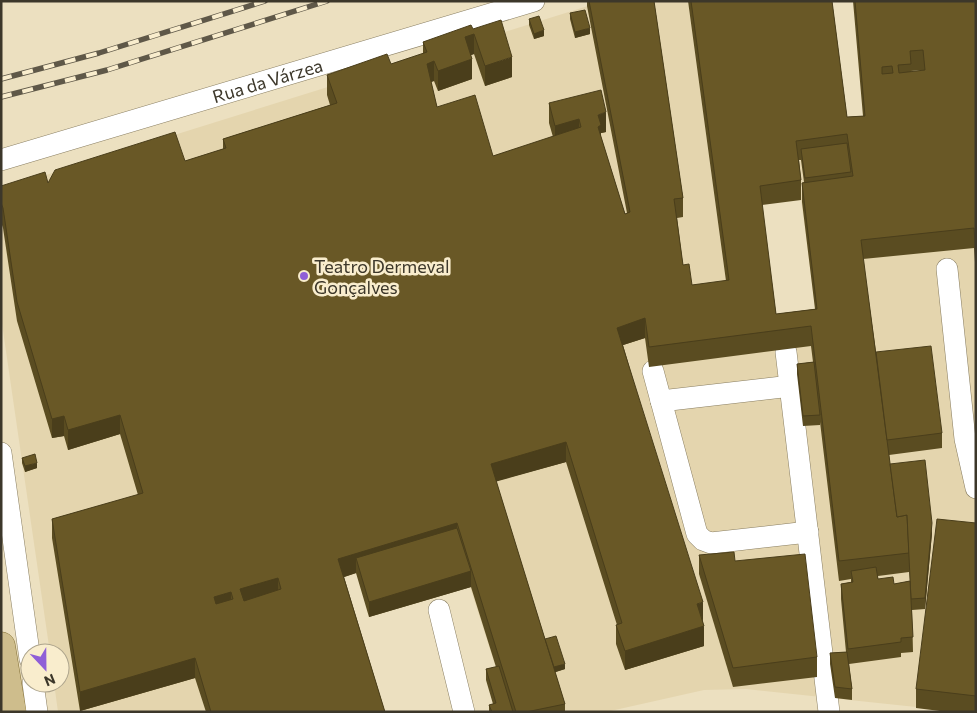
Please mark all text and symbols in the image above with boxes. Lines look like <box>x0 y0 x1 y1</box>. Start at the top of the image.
street label: Rua da Várzea <box>210 54 325 107</box>
place label: Teatro Dermeval Gonçalves <box>314 255 449 298</box>
marker: Teatro Dermeval Gonçalves <box>298 270 310 282</box>
north arrow <box>20 643 70 693</box>
text: N <box>42 671 58 690</box>

